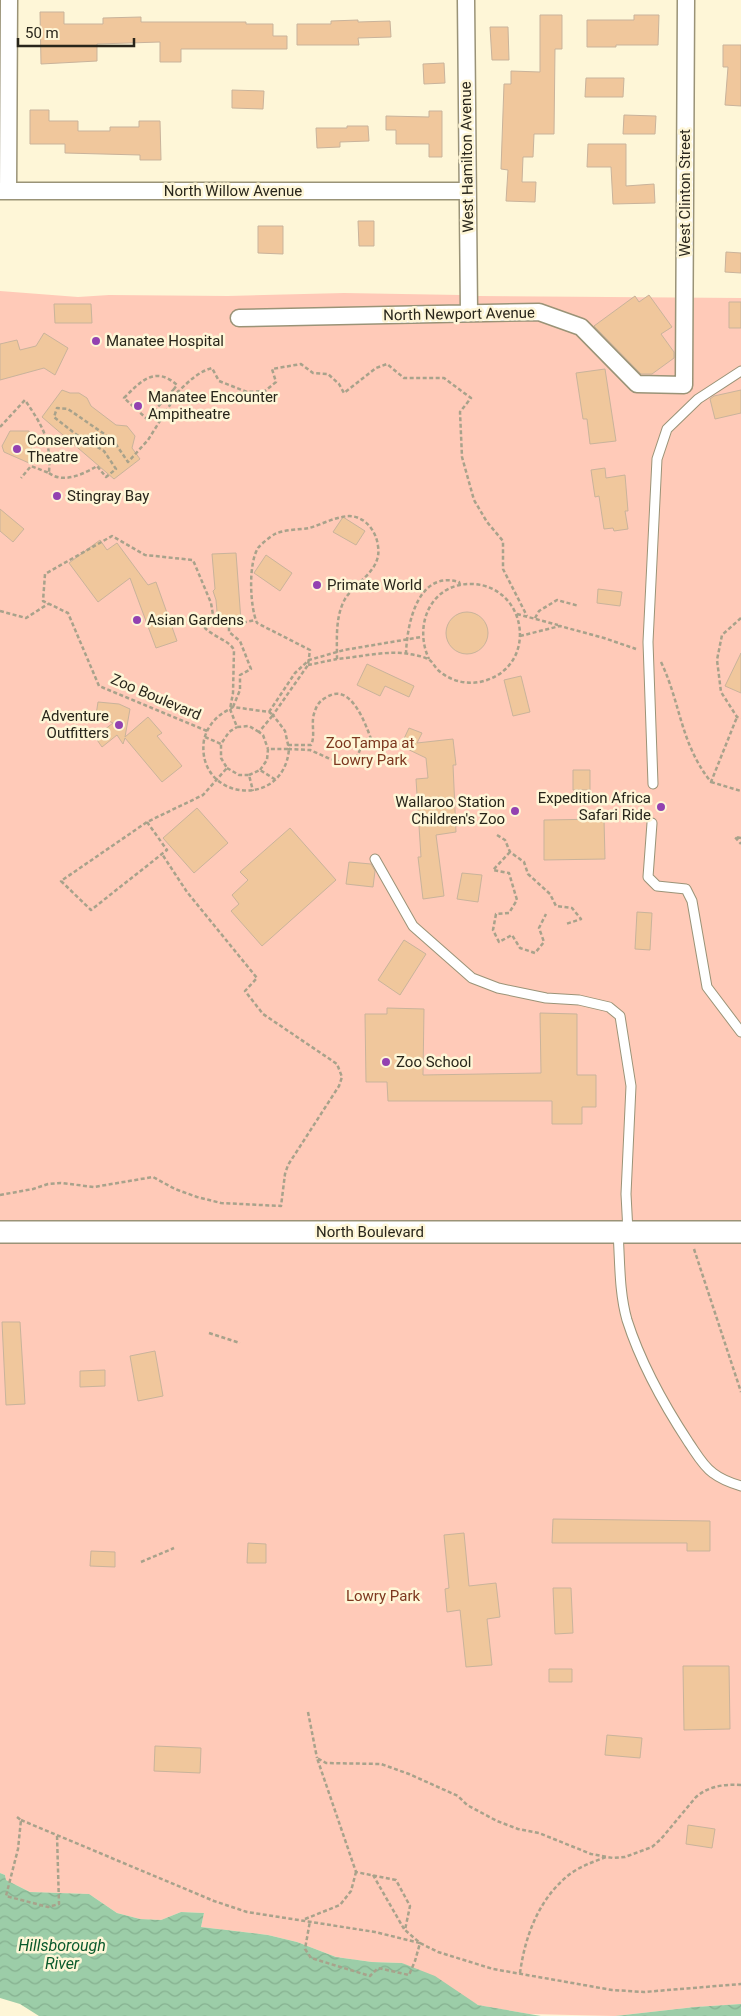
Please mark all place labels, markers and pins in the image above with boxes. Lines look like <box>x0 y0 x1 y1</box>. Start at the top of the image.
place label: Manatee Hospital <box>106 332 224 350</box>
marker: Manatee Hospital <box>90 335 102 347</box>
place label: Manatee Encounter Ampitheatre <box>148 388 278 423</box>
marker: Manatee Encounter Ampitheatre <box>132 400 144 412</box>
place label: Conservation Theatre <box>27 431 115 466</box>
marker: Conservation Theatre <box>11 443 23 455</box>
place label: Stingray Bay <box>67 487 149 505</box>
marker: Stingray Bay <box>51 490 63 502</box>
place label: Primate World <box>327 576 422 594</box>
marker: Primate World <box>311 579 323 591</box>
place label: Asian Gardens <box>147 611 244 629</box>
marker: Asian Gardens <box>131 614 143 626</box>
place label: Adventure Outfitters <box>41 707 109 742</box>
marker: Adventure Outfitters <box>113 719 125 731</box>
place label: Expedition Africa Safari Ride <box>538 789 651 824</box>
place label: Wallaroo Station Children's Zoo <box>395 793 505 828</box>
marker: Expedition Africa Safari Ride <box>655 801 667 813</box>
marker: Wallaroo Station Children's Zoo <box>509 805 521 817</box>
place label: Zoo School <box>396 1053 471 1071</box>
marker: Zoo School <box>380 1056 392 1068</box>

